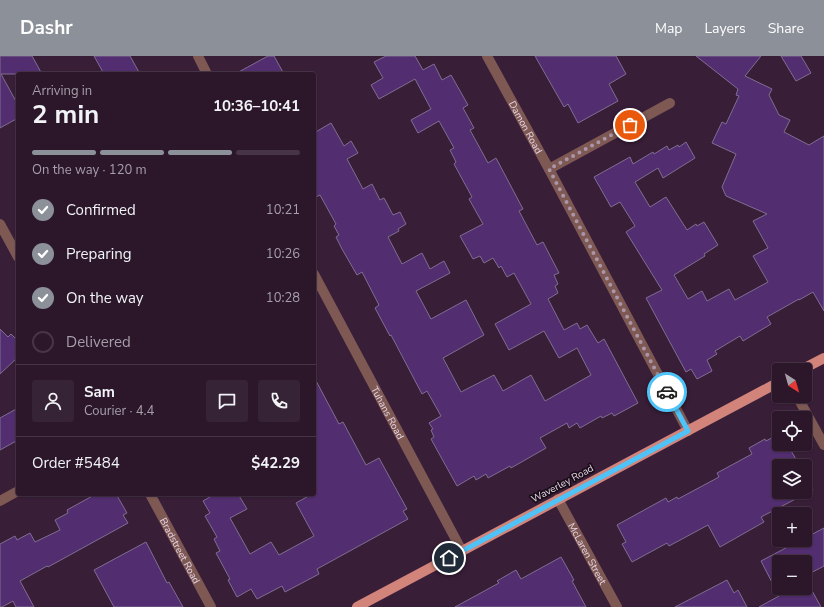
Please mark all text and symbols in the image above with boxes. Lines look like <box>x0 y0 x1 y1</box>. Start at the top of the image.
text: Dashr <box>20 15 73 41</box>
text: Map <box>655 19 682 38</box>
text: Layers <box>704 19 746 38</box>
text: Share <box>768 19 804 38</box>
text: Arriving in <box>32 82 92 100</box>
text: 10:36–10:41 <box>213 96 300 116</box>
text: 2 min <box>32 97 99 132</box>
street label: Damon Road <box>505 99 545 157</box>
pin <box>613 108 647 142</box>
icon: bag <box>619 114 641 136</box>
text: On the way · 120 m <box>32 161 147 179</box>
icon: check <box>32 199 54 221</box>
text: Confirmed <box>66 200 136 220</box>
text: 10:21 <box>266 201 300 219</box>
icon: check <box>32 243 54 265</box>
text: Preparing <box>66 244 131 264</box>
text: 10:26 <box>266 245 300 263</box>
icon: check <box>32 287 54 309</box>
text: On the way <box>66 288 144 308</box>
text: 10:28 <box>266 289 300 307</box>
text: Delivered <box>66 332 131 352</box>
north arrow <box>772 363 812 403</box>
map controls <box>772 363 812 595</box>
courier <box>647 372 687 412</box>
button: person <box>32 380 74 422</box>
button: chat <box>206 380 248 422</box>
button: phone <box>258 380 300 422</box>
icon: car <box>656 381 678 403</box>
text: Sam <box>84 382 115 402</box>
street label: Tuhans Road <box>367 384 407 442</box>
text: Courier · 4.4 <box>84 402 154 420</box>
button: locate <box>772 411 812 451</box>
text: Order #5484 <box>32 453 120 473</box>
text: $42.29 <box>251 453 300 473</box>
button: layers <box>772 459 812 499</box>
street label: Waverley Road <box>529 461 596 506</box>
button: + <box>772 507 812 547</box>
street label: Bradstreet Road <box>156 515 203 586</box>
street label: McLaren Street <box>564 521 610 588</box>
pin <box>432 541 466 575</box>
icon: home <box>438 547 460 569</box>
button: − <box>772 555 812 595</box>

